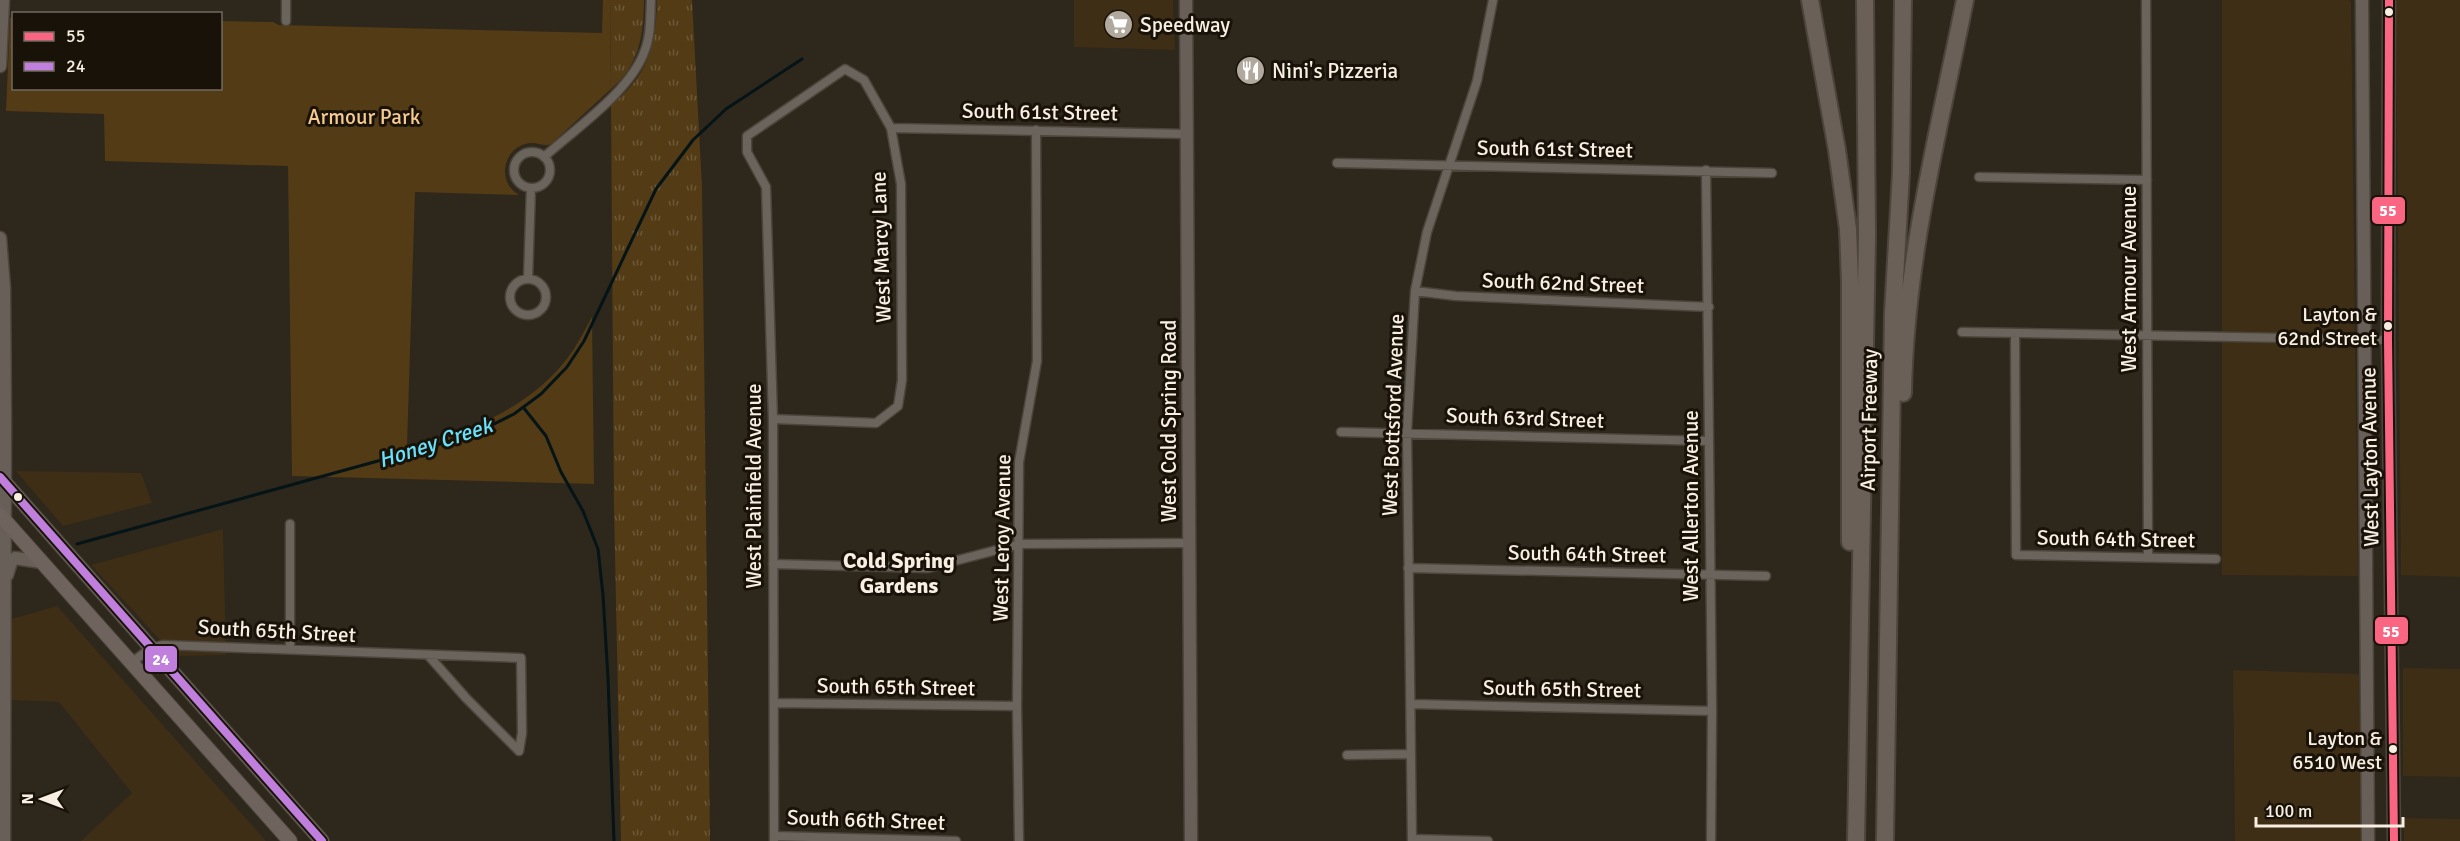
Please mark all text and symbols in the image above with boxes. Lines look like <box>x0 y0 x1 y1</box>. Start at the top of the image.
unlabelled marker <box>2383 6 2395 18</box>
supermarket icon: Speedway <box>1103 9 1135 41</box>
legend <box>12 12 222 90</box>
place label: Speedway <box>1140 12 1230 38</box>
text: 55 <box>66 25 85 47</box>
text: 24 <box>66 55 86 77</box>
restaurant icon: Nini's Pizzeria <box>1235 55 1267 87</box>
place label: Nini's Pizzeria <box>1272 58 1398 84</box>
street label: South 61st Street <box>962 98 1118 126</box>
park label: Armour Park <box>308 104 421 130</box>
street label: South 61st Street <box>1477 135 1633 163</box>
street label: West Marcy Lane <box>865 171 897 323</box>
street label: West Armour Avenue <box>2116 186 2142 372</box>
line badge: 55 <box>2371 196 2406 225</box>
text: 55 <box>2379 201 2397 221</box>
street label: South 62nd Street <box>1482 267 1644 299</box>
place label: Layton & 62nd Street <box>2277 302 2378 351</box>
street label: West Bottsford Avenue <box>1376 313 1410 517</box>
street label: West Cold Spring Road <box>1156 320 1182 522</box>
marker: Layton & 62nd Street <box>2382 320 2394 332</box>
street label: Airport Freeway <box>1855 349 1883 491</box>
street label: West Layton Avenue <box>2355 367 2385 547</box>
street label: West Plainfield Avenue <box>741 384 767 588</box>
street label: South 63rd Street <box>1446 402 1604 434</box>
street label: West Allerton Avenue <box>1678 410 1704 602</box>
water label: Honey Creek <box>375 411 497 474</box>
street label: West Leroy Avenue <box>988 454 1016 622</box>
unlabelled marker <box>12 491 24 503</box>
street label: South 64th Street <box>2037 525 2195 553</box>
street label: South 64th Street <box>1508 540 1666 568</box>
district label: Cold Spring Gardens <box>843 547 955 599</box>
street label: South 65th Street <box>197 614 357 648</box>
line badge: 55 <box>2374 616 2409 645</box>
text: 55 <box>2382 622 2400 642</box>
line badge: 24 <box>144 645 178 673</box>
text: 24 <box>152 650 170 670</box>
street label: South 65th Street <box>817 673 975 701</box>
street label: South 65th Street <box>1483 675 1641 703</box>
place label: Layton & 6510 West <box>2292 726 2383 775</box>
marker: Layton & 6510 West <box>2387 743 2399 755</box>
north arrow <box>12 769 72 829</box>
scale bar <box>2256 790 2403 828</box>
text: N <box>18 793 38 805</box>
text: 100 m <box>2265 800 2312 822</box>
street label: South 66th Street <box>786 804 946 836</box>

